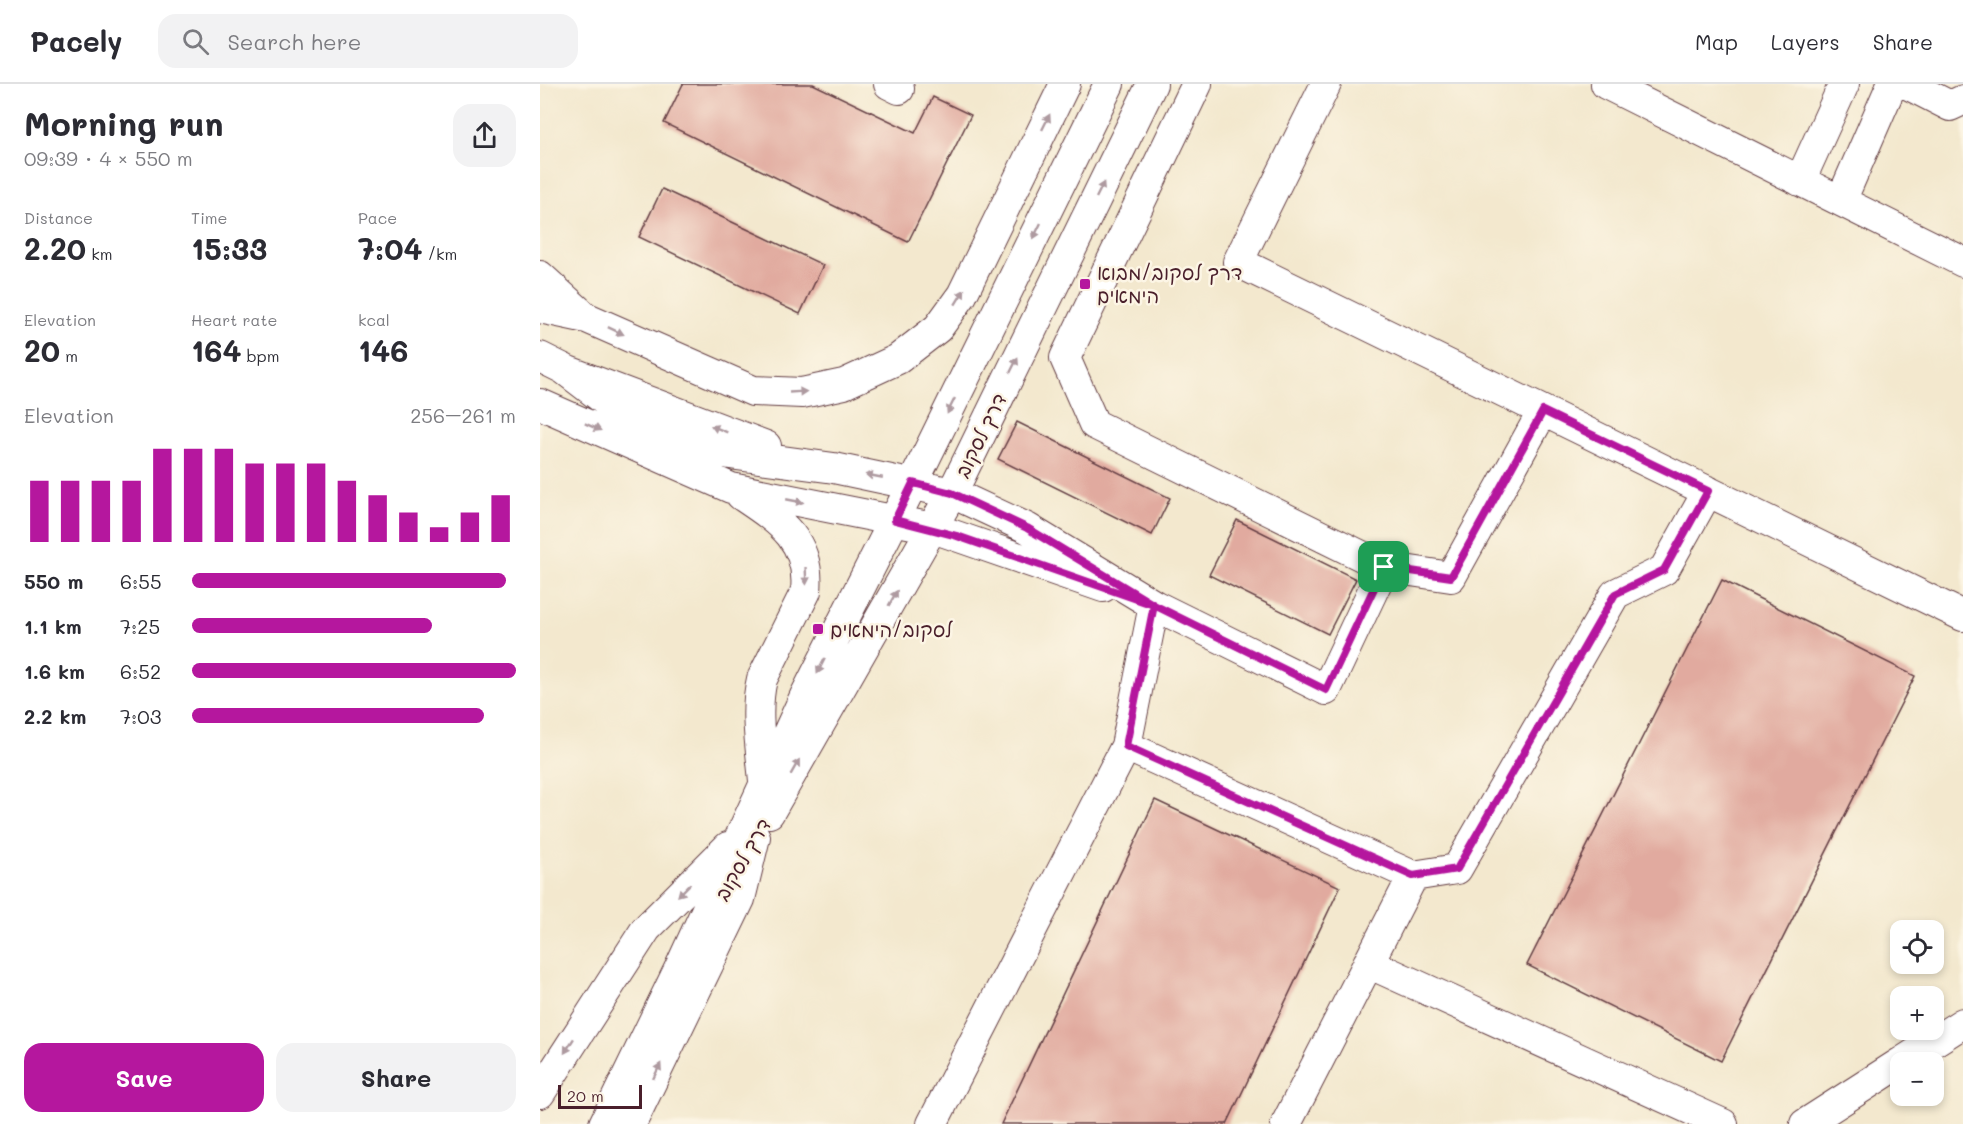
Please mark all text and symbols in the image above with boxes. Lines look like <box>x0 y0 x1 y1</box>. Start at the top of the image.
search box <box>158 14 578 68</box>
text: Pacely <box>30 23 122 59</box>
icon: search <box>179 25 212 58</box>
text: Search here <box>227 27 361 56</box>
text: Map <box>1695 28 1738 55</box>
text: Layers <box>1771 28 1840 55</box>
text: Share <box>1873 28 1933 55</box>
text: Morning run <box>24 101 224 144</box>
button: share <box>453 104 516 167</box>
one-way arrow <box>1042 114 1051 131</box>
text: 09:39 · 4 × 550 m <box>24 145 193 171</box>
one-way arrow <box>1095 181 1105 198</box>
text: Distance <box>24 207 93 228</box>
text: Time <box>191 207 227 228</box>
text: Pace <box>358 207 397 228</box>
one-way arrow <box>1033 222 1043 240</box>
text: 2.20 <box>24 228 86 268</box>
text: 15:33 <box>191 228 267 268</box>
text: 7:04 <box>358 228 423 268</box>
text: km <box>86 243 112 264</box>
text: /km <box>423 243 457 264</box>
place label: דרך לסקוב/מבוא הימאים <box>1097 259 1242 308</box>
marker: דרך לסקוב/מבוא הימאים <box>1078 277 1092 291</box>
one-way arrow <box>954 289 965 305</box>
text: Elevation <box>24 309 96 330</box>
text: Heart rate <box>191 309 277 330</box>
text: kcal <box>358 309 390 330</box>
one-way arrow <box>607 326 625 336</box>
text: 20 <box>24 330 60 370</box>
text: 164 <box>191 330 241 370</box>
text: 146 <box>358 330 408 370</box>
text: m <box>60 345 78 366</box>
text: bpm <box>241 345 279 366</box>
one-way arrow <box>1010 357 1019 374</box>
one-way arrow <box>789 387 808 396</box>
street label: דרך לסקוב <box>948 389 1012 481</box>
one-way arrow <box>947 397 957 415</box>
text: Elevation <box>24 402 114 428</box>
text: 256–261 m <box>410 402 516 428</box>
one-way arrow <box>585 423 602 432</box>
one-way arrow <box>710 424 728 434</box>
one-way arrow <box>864 471 883 480</box>
one-way arrow <box>786 497 805 506</box>
pin <box>1358 541 1409 592</box>
icon: arrive <box>1367 550 1400 583</box>
one-way arrow <box>801 567 810 586</box>
text: 550 m <box>24 568 83 594</box>
text: 6:55 <box>120 568 162 594</box>
one-way arrow <box>887 590 898 606</box>
text: 1.1 km <box>24 613 82 639</box>
text: 7:25 <box>120 613 160 639</box>
place label: לסקוב/הימאים <box>830 616 953 642</box>
marker: לסקוב/הימאים <box>811 622 825 636</box>
one-way arrow <box>816 657 825 674</box>
text: 1.6 km <box>24 658 85 684</box>
text: 6:52 <box>120 658 161 684</box>
text: 2.2 km <box>24 703 86 729</box>
text: 7:03 <box>120 703 161 729</box>
one-way arrow <box>790 759 801 775</box>
street label: דרך לסקוב <box>708 813 776 905</box>
one-way arrow <box>678 883 692 897</box>
map controls <box>1890 920 1944 1106</box>
button: locate <box>1890 920 1944 974</box>
button: + <box>1890 986 1944 1040</box>
one-way arrow <box>563 1038 574 1055</box>
button: Save <box>24 1043 264 1112</box>
button: Share <box>276 1043 516 1112</box>
button: − <box>1890 1052 1944 1106</box>
one-way arrow <box>652 1063 661 1080</box>
scale bar <box>558 1082 642 1110</box>
text: 20 m <box>567 1085 604 1106</box>

